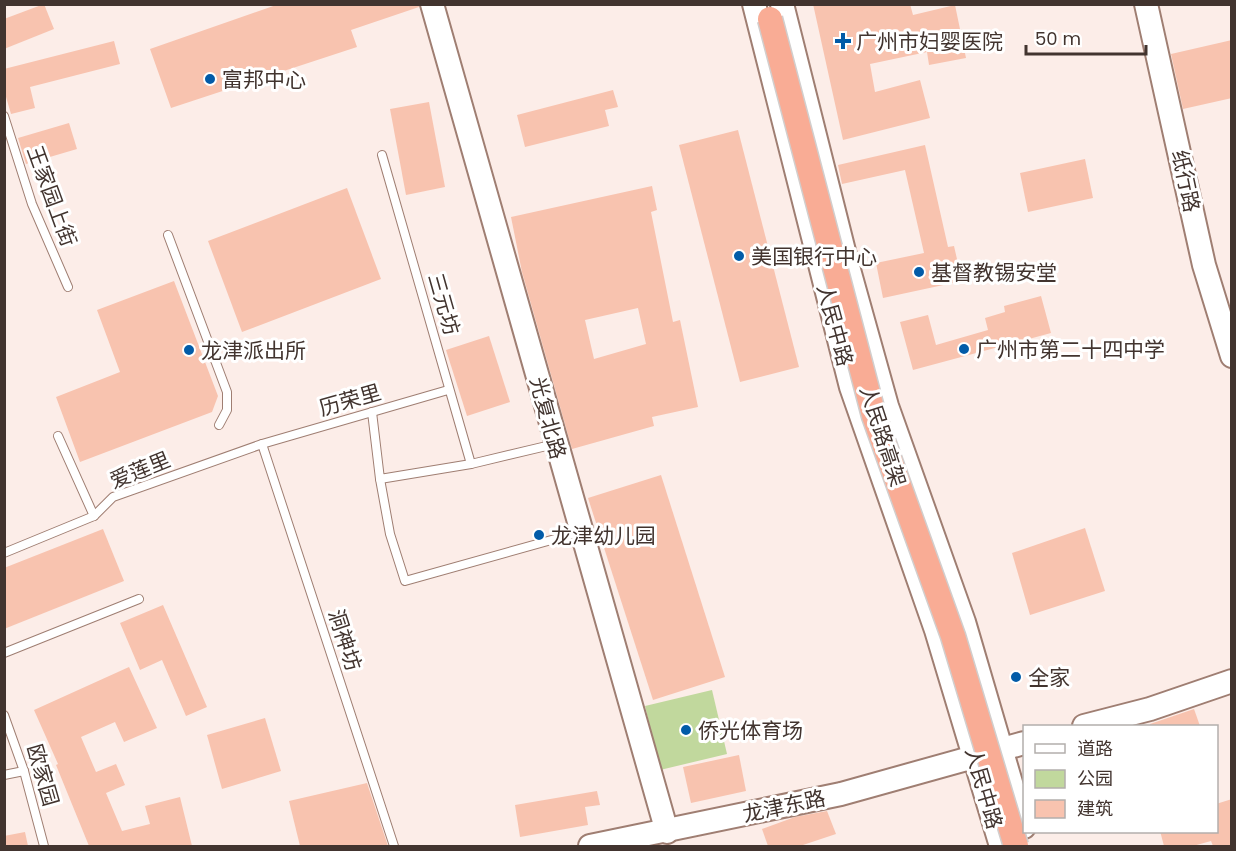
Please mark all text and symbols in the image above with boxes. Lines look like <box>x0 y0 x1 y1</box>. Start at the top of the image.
scale bar <box>1026 18 1146 56</box>
text: 50 m <box>1035 26 1081 51</box>
place label: 广州市妇婴医院 <box>856 27 1003 56</box>
marker: 广州市妇婴医院 <box>834 32 852 50</box>
place label: 富邦中心 <box>222 65 306 94</box>
marker: 富邦中心 <box>203 72 217 86</box>
street label: 王家园上街 <box>20 142 84 250</box>
street label: 纸行路 <box>1165 147 1207 215</box>
place label: 美国银行中心 <box>751 242 877 271</box>
marker: 美国银行中心 <box>732 249 746 263</box>
place label: 基督教锡安堂 <box>931 258 1057 287</box>
marker: 基督教锡安堂 <box>912 265 926 279</box>
street label: 三元坊 <box>421 270 467 338</box>
street label: 人民中路 <box>810 281 860 369</box>
place label: 广州市第二十四中学 <box>976 335 1165 364</box>
place label: 龙津派出所 <box>201 336 306 365</box>
marker: 广州市第二十四中学 <box>957 342 971 356</box>
marker: 龙津派出所 <box>182 343 196 357</box>
street label: 光复北路 <box>523 374 573 462</box>
street label: 历荣里 <box>316 377 384 423</box>
street label: 人民路高架 <box>853 382 913 490</box>
street label: 爱莲里 <box>105 445 175 495</box>
place label: 龙津幼儿园 <box>551 521 656 550</box>
marker: 龙津幼儿园 <box>532 528 546 542</box>
street label: 洞神坊 <box>321 606 369 674</box>
place label: 全家 <box>1028 663 1070 692</box>
marker: 全家 <box>1009 670 1023 684</box>
place label: 侨光体育场 <box>698 716 803 745</box>
marker: 侨光体育场 <box>679 723 693 737</box>
legend <box>1023 725 1218 833</box>
text: 道路 <box>1077 736 1113 761</box>
street label: 欧家园 <box>20 741 66 809</box>
street label: 人民中路 <box>958 744 1010 832</box>
text: 公园 <box>1077 766 1113 791</box>
street label: 龙津东路 <box>740 783 828 829</box>
text: 建筑 <box>1077 796 1113 821</box>

